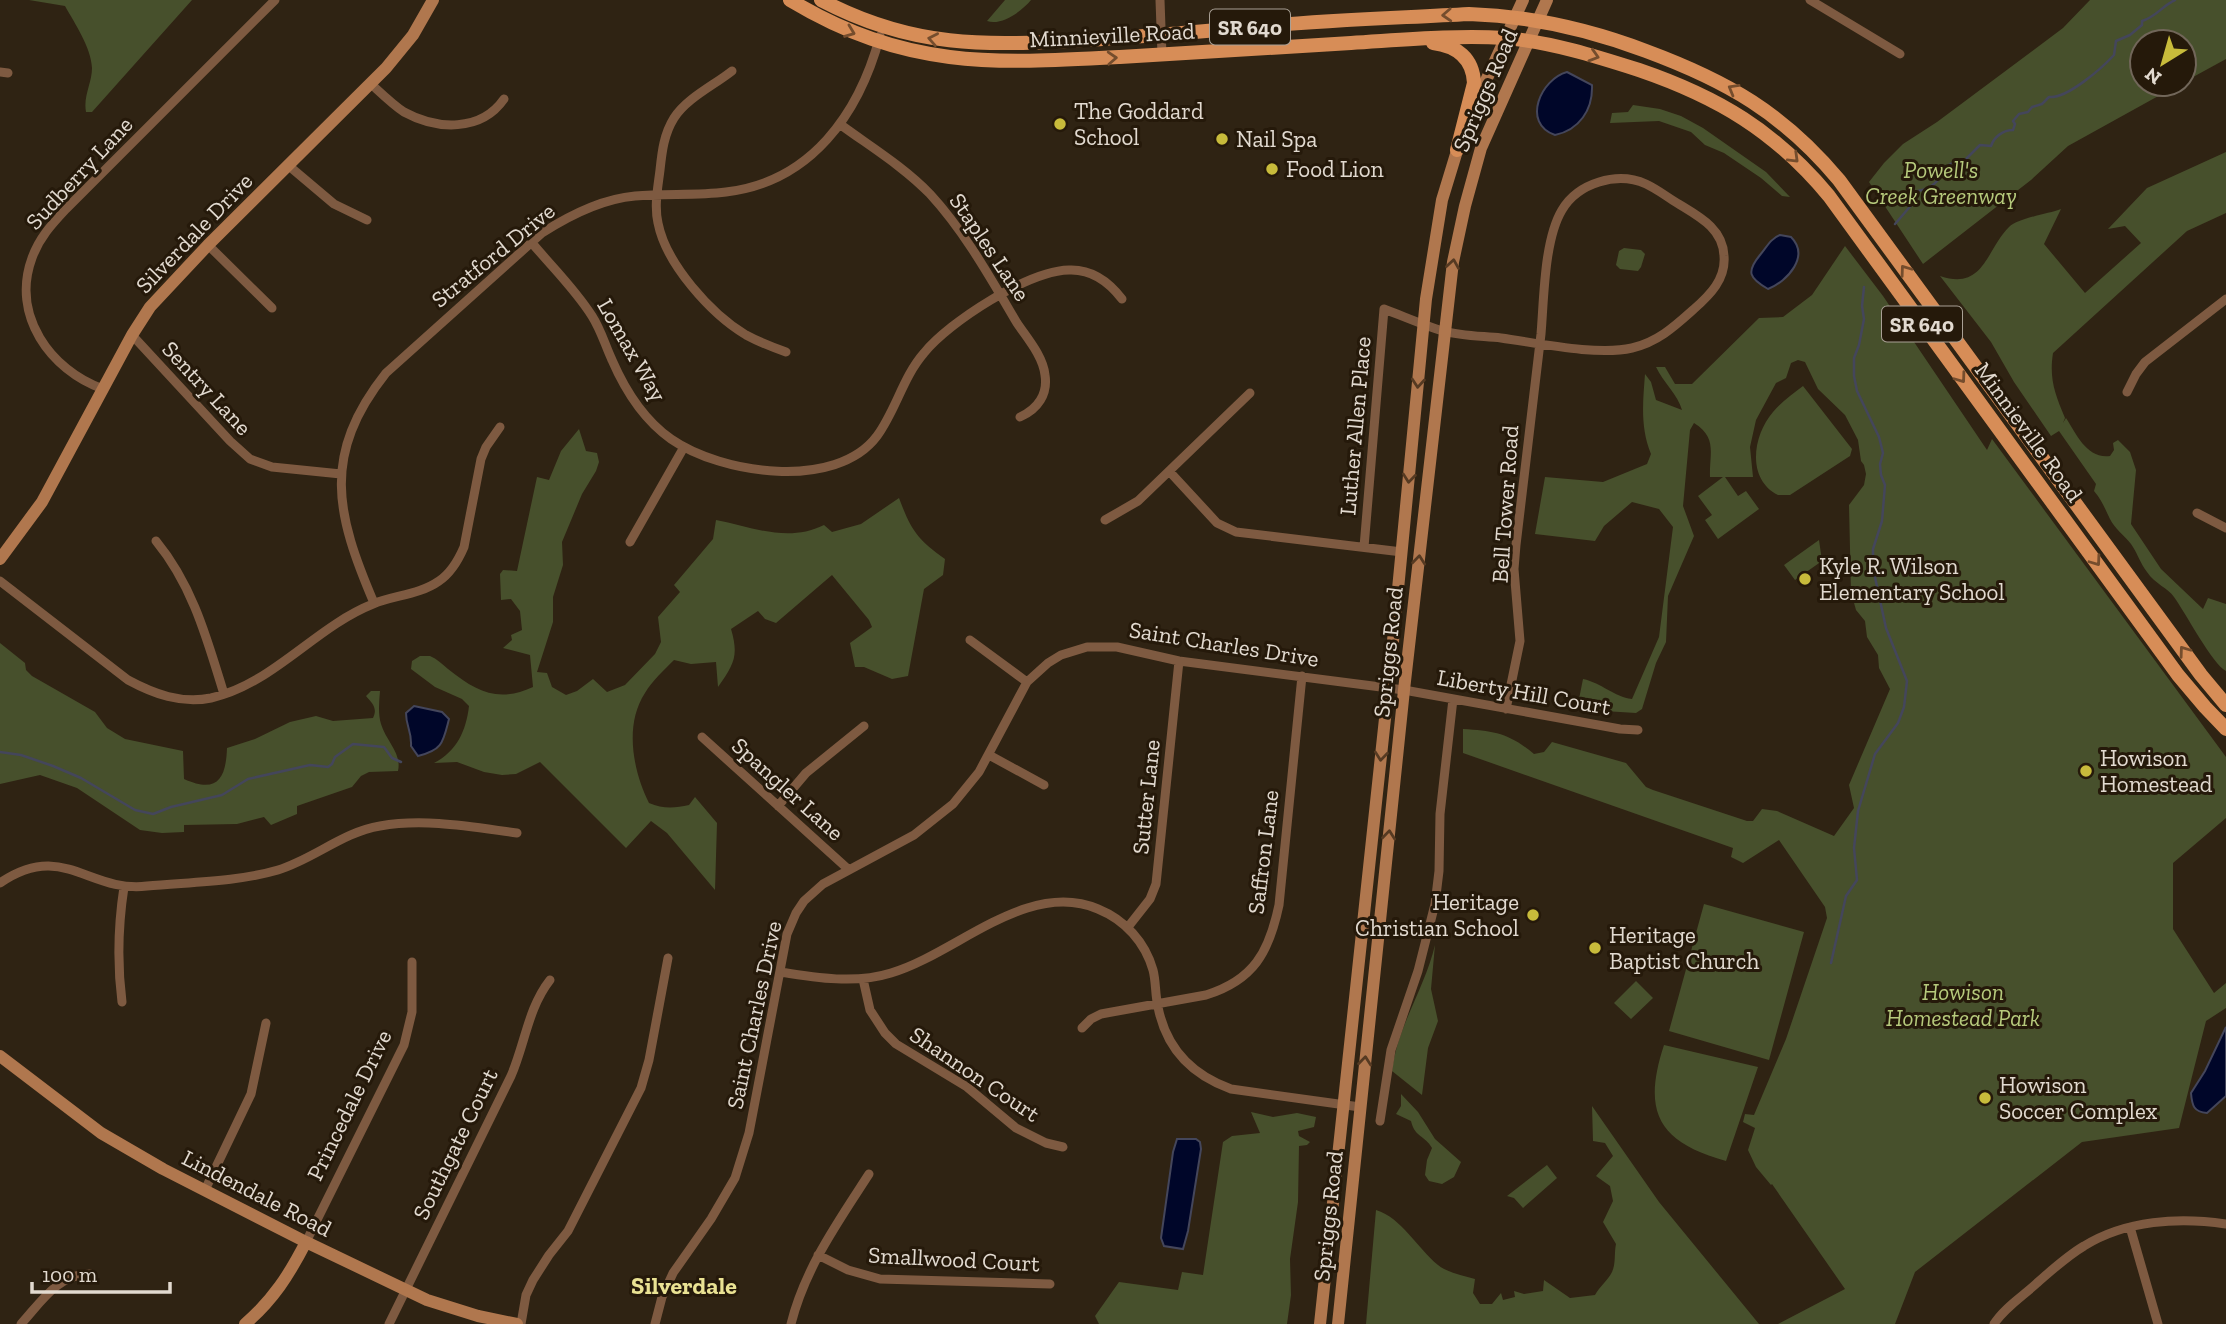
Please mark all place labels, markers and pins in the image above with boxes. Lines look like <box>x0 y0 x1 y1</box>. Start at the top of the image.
place label: The Goddard School <box>1074 97 1204 151</box>
marker: The Goddard School <box>1052 116 1068 132</box>
place label: Nail Spa <box>1236 125 1317 153</box>
marker: Nail Spa <box>1214 131 1230 147</box>
place label: Food Lion <box>1286 155 1384 183</box>
marker: Food Lion <box>1264 161 1280 177</box>
place label: Kyle R. Wilson Elementary School <box>1819 552 2005 606</box>
marker: Kyle R. Wilson Elementary School <box>1797 571 1813 587</box>
place label: Howison Homestead <box>2100 744 2213 798</box>
marker: Howison Homestead <box>2078 763 2094 779</box>
place label: Heritage Christian School <box>1355 888 1519 942</box>
marker: Heritage Christian School <box>1525 907 1541 923</box>
place label: Heritage Baptist Church <box>1609 921 1759 975</box>
marker: Heritage Baptist Church <box>1587 940 1603 956</box>
place label: Howison Soccer Complex <box>1999 1071 2157 1125</box>
marker: Howison Soccer Complex <box>1977 1090 1993 1106</box>

